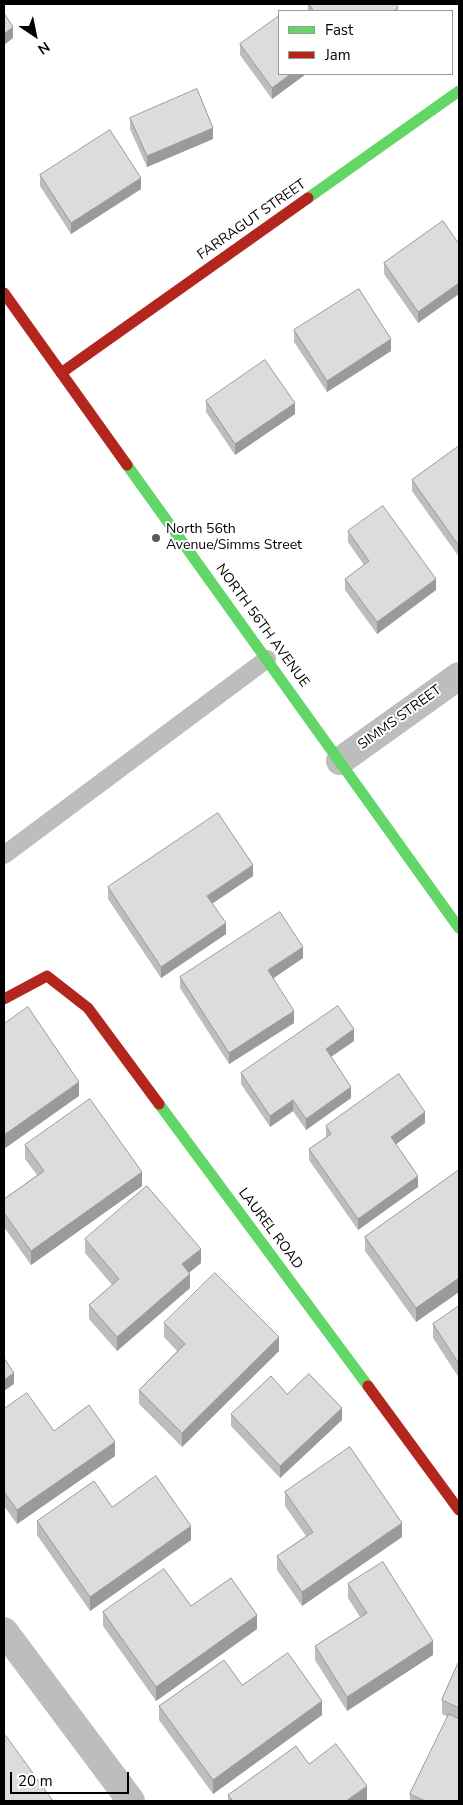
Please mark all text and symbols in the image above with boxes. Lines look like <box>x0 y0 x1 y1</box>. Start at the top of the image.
north arrow <box>10 10 60 60</box>
legend <box>278 10 453 75</box>
text: Fast <box>325 20 353 40</box>
text: N <box>34 37 53 59</box>
text: Jam <box>325 45 351 65</box>
street label: FARRAGUT STREET <box>194 176 310 264</box>
place label: North 56th Avenue/Simms Street <box>166 522 302 554</box>
marker: North 56th Avenue/Simms Street <box>150 532 162 544</box>
street label: NORTH 56TH AVENUE <box>212 561 312 691</box>
street label: SIMMS STREET <box>355 682 445 754</box>
street label: LAUREL ROAD <box>234 1185 306 1273</box>
scale bar <box>12 1762 131 1794</box>
text: 20 m <box>18 1771 53 1791</box>

